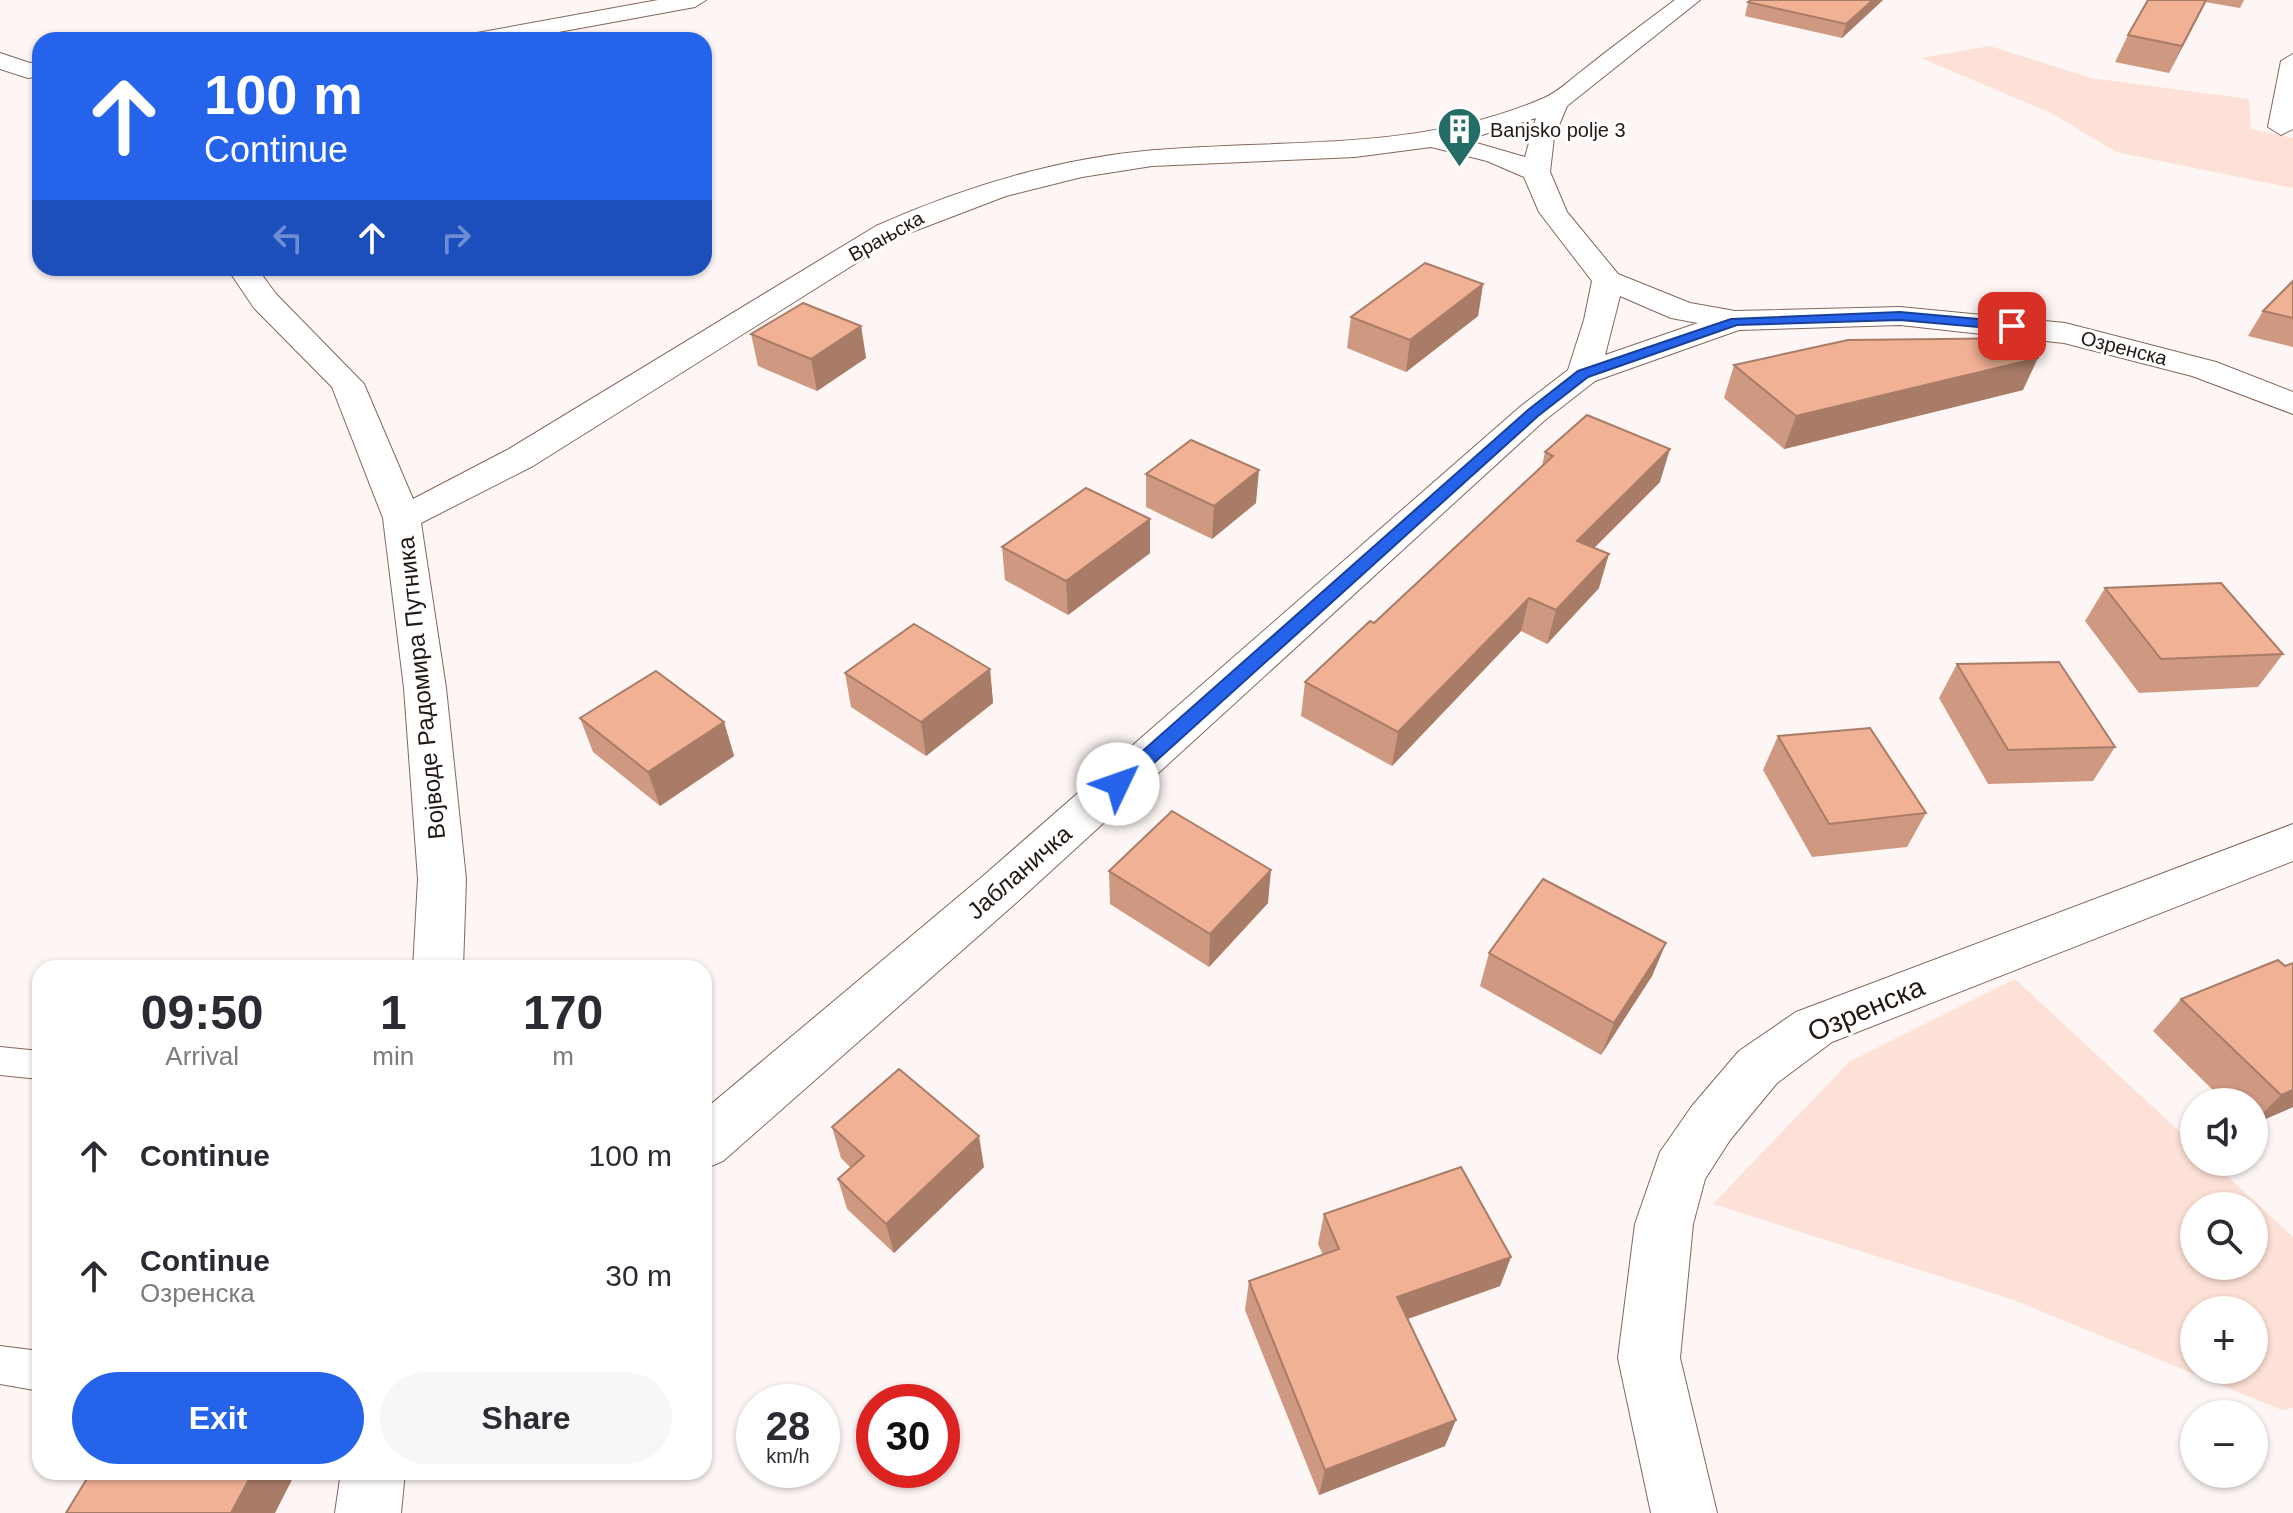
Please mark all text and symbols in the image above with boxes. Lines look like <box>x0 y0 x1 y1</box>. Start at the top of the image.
text: 100 m <box>204 63 363 126</box>
icon: ahead <box>72 64 176 168</box>
building icon: Banjsko polje 3 <box>1435 106 1483 169</box>
place label: Banjsko polje 3 <box>1490 119 1626 141</box>
text: Continue <box>204 129 348 170</box>
street label: Врањска <box>845 206 928 266</box>
icon: left <box>266 216 310 260</box>
icon: ahead <box>350 216 394 260</box>
icon: right <box>434 216 478 260</box>
pin <box>1978 292 2046 360</box>
icon: arrive <box>1990 304 2034 348</box>
street label: Озренска <box>2078 327 2170 370</box>
street label: Војводе Радомира Путника <box>392 535 450 841</box>
position arrow <box>1076 742 1160 826</box>
street label: Јабланичка <box>961 819 1077 924</box>
street label: Озренска <box>1803 970 1929 1047</box>
text: 09:50 <box>141 986 264 1039</box>
text: 1 <box>380 986 407 1039</box>
text: 170 <box>523 986 603 1039</box>
text: Arrival <box>165 1041 239 1071</box>
text: min <box>372 1041 414 1071</box>
text: m <box>552 1041 574 1071</box>
map controls <box>2180 1088 2268 1488</box>
button: sound <box>2180 1088 2268 1176</box>
icon: ahead <box>72 1134 116 1178</box>
text: Continue <box>140 1139 270 1172</box>
text: 100 m <box>589 1139 672 1172</box>
button: search <box>2180 1192 2268 1280</box>
text: Continue <box>140 1244 270 1277</box>
icon: ahead <box>72 1254 116 1298</box>
text: 30 m <box>605 1259 672 1292</box>
text: Озренска <box>140 1278 255 1308</box>
button: + <box>2180 1296 2268 1384</box>
button: Exit <box>72 1372 364 1464</box>
button: Share <box>380 1372 672 1464</box>
speed limit sign: 30 <box>856 1384 960 1488</box>
button: − <box>2180 1400 2268 1488</box>
text: 28 <box>766 1404 810 1448</box>
text: km/h <box>766 1445 810 1467</box>

